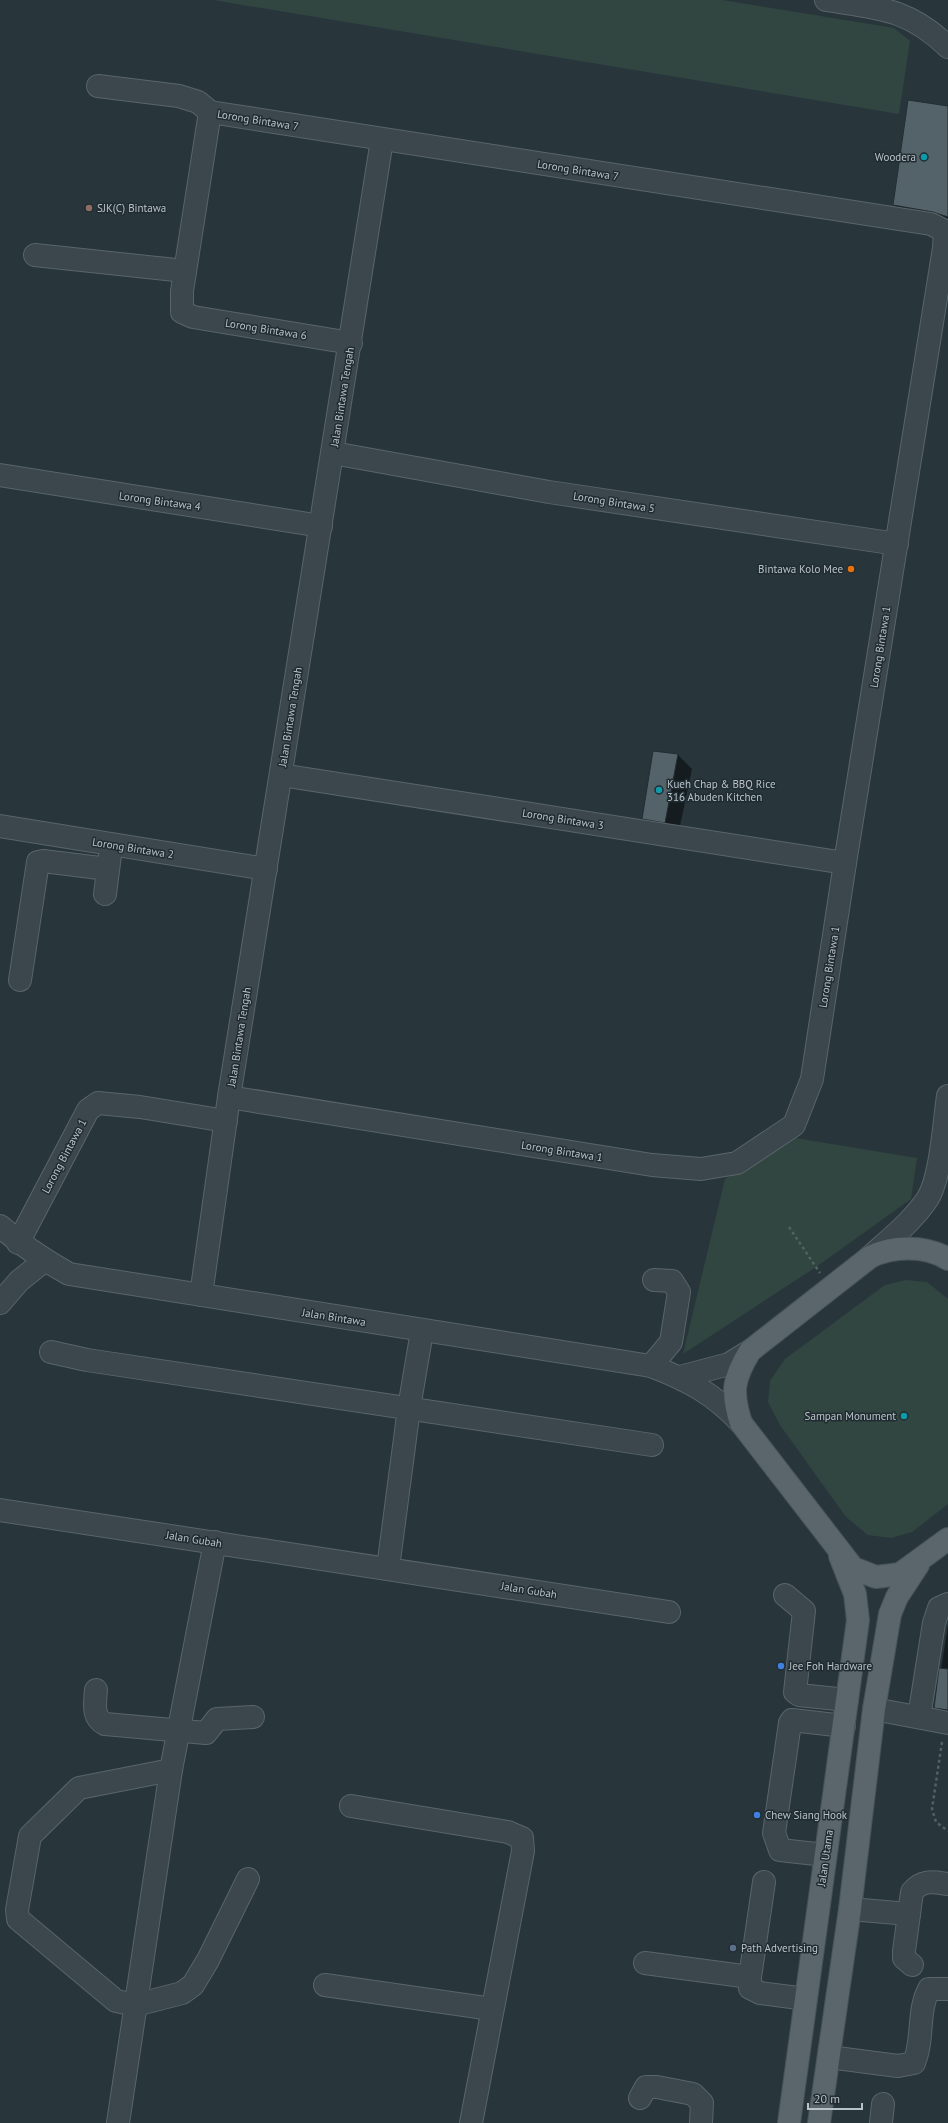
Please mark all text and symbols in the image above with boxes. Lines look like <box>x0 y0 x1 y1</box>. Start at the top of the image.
street label: Lorong Bintawa 7 <box>216 107 300 133</box>
place label: Woodera <box>875 150 916 164</box>
marker: Woodera <box>919 152 929 162</box>
street label: Lorong Bintawa 7 <box>536 157 620 183</box>
place label: SJK(C) Bintawa <box>97 201 166 215</box>
marker: SJK(C) Bintawa <box>84 203 94 213</box>
street label: Lorong Bintawa 6 <box>224 316 308 342</box>
street label: Jalan Bintawa Tengah <box>327 346 357 449</box>
street label: Lorong Bintawa 4 <box>118 488 202 514</box>
street label: Lorong Bintawa 5 <box>572 489 656 515</box>
place label: Bintawa Kolo Mee <box>758 562 843 576</box>
marker: Bintawa Kolo Mee <box>846 564 856 574</box>
street label: Lorong Bintawa 1 <box>867 605 893 689</box>
street label: Jalan Bintawa Tengah <box>275 666 305 769</box>
place label: Kueh Chap & BBQ Rice 316 Abuden Kitchen <box>667 777 776 804</box>
marker: Kueh Chap & BBQ Rice 316 Abuden Kitchen <box>654 785 664 795</box>
street label: Lorong Bintawa 3 <box>521 806 605 832</box>
street label: Lorong Bintawa 2 <box>91 835 175 861</box>
street label: Lorong Bintawa 1 <box>816 925 842 1009</box>
street label: Jalan Bintawa Tengah <box>224 986 254 1089</box>
street label: Lorong Bintawa 1 <box>38 1116 90 1196</box>
street label: Lorong Bintawa 1 <box>520 1138 604 1164</box>
street label: Jalan Bintawa <box>300 1305 367 1329</box>
place label: Sampan Monument <box>805 1409 896 1423</box>
marker: Sampan Monument <box>899 1411 909 1421</box>
street label: Jalan Gubah <box>164 1528 223 1550</box>
street label: Jalan Gubah <box>499 1579 558 1601</box>
place label: Jee Foh Hardware <box>788 1659 873 1673</box>
marker: Jee Foh Hardware <box>776 1661 786 1671</box>
place label: Chew Siang Hook <box>765 1808 848 1822</box>
marker: Chew Siang Hook <box>752 1810 762 1820</box>
street label: Jalan Utama <box>814 1829 836 1888</box>
place label: Path Advertising <box>741 1941 818 1955</box>
marker: Path Advertising <box>728 1943 738 1953</box>
scale bar <box>808 2085 862 2111</box>
text: 20 m <box>814 2091 840 2106</box>

